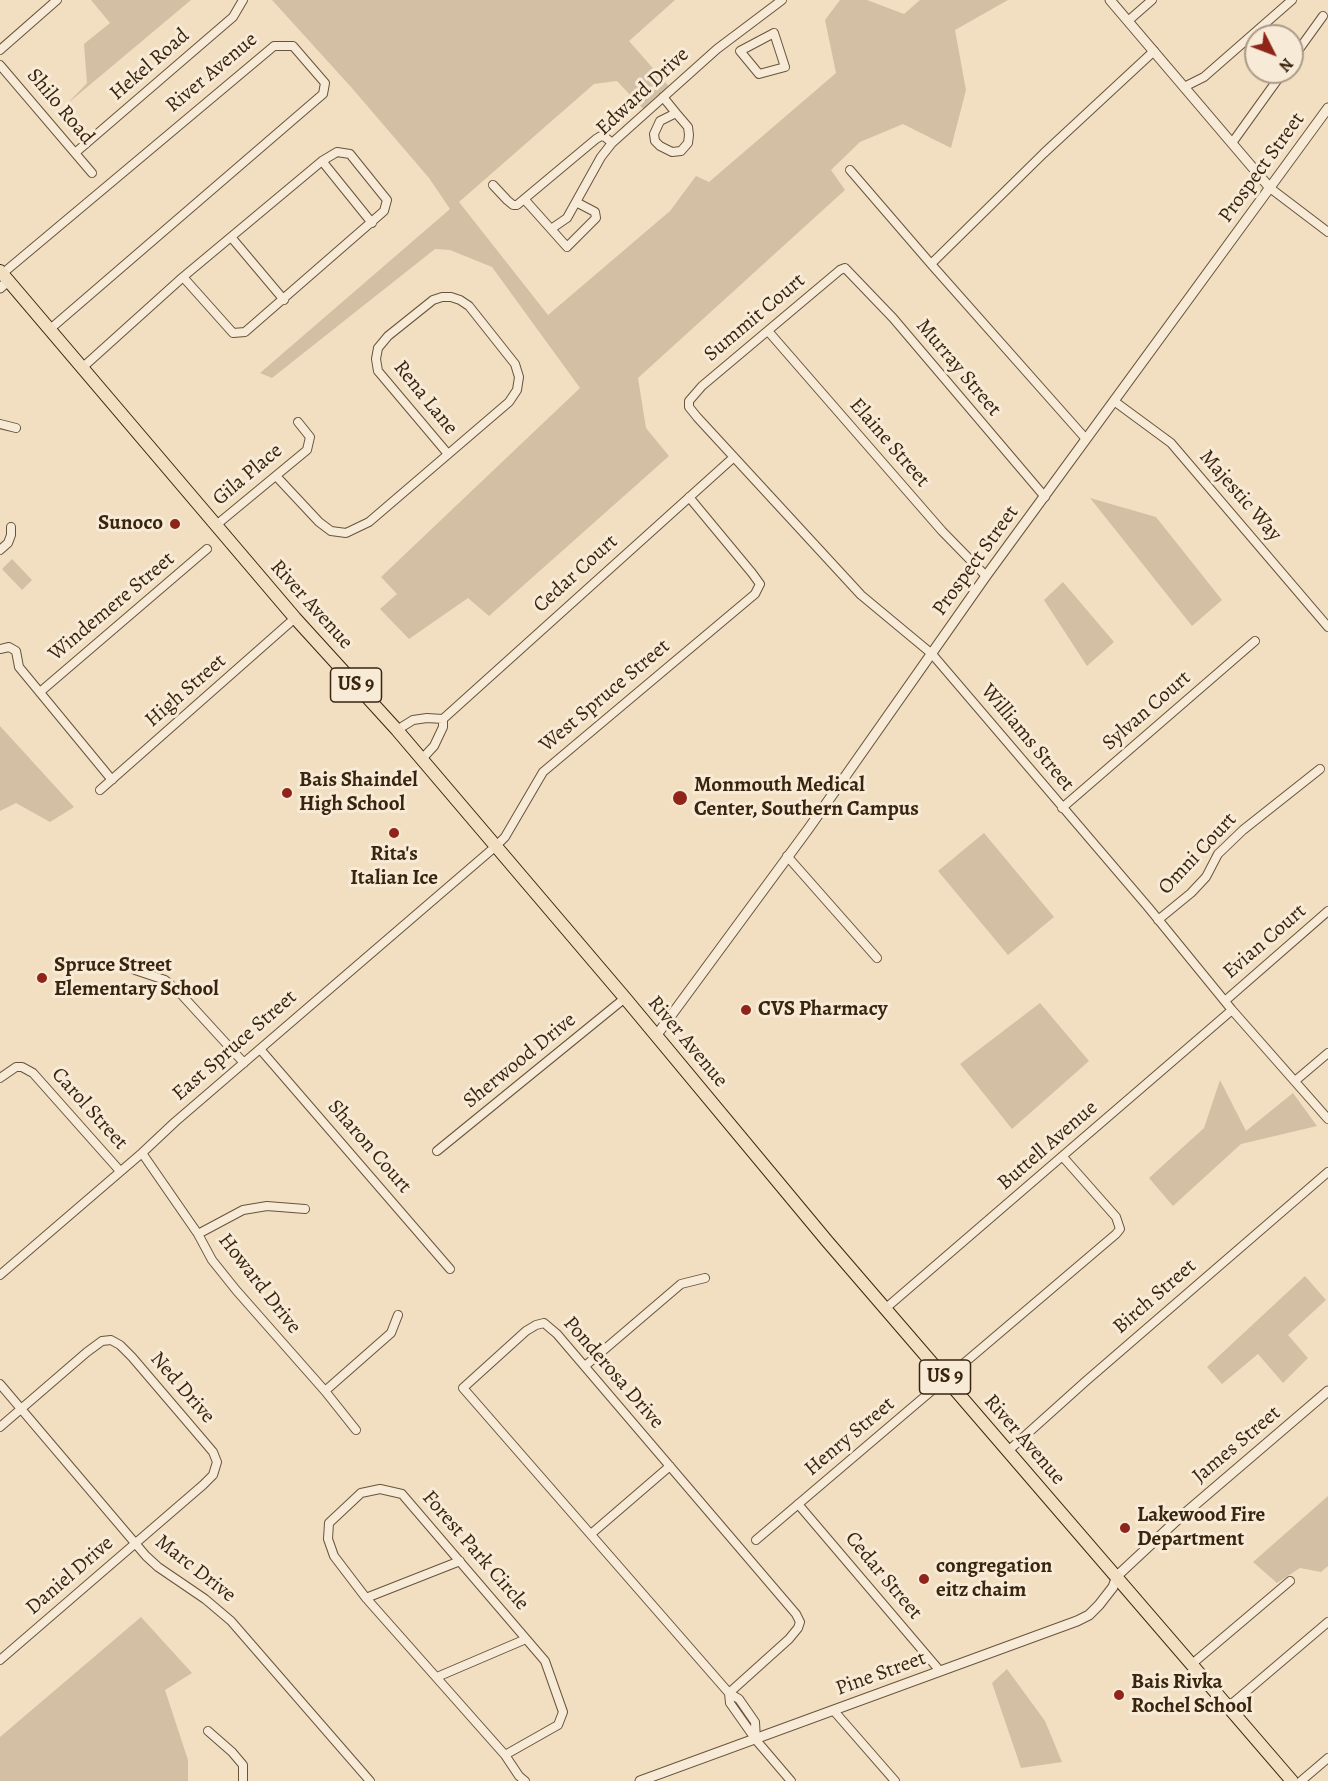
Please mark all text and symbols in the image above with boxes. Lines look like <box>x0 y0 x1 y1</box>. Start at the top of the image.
street label: Hekel Road <box>105 24 195 106</box>
north arrow <box>1244 24 1304 84</box>
street label: River Avenue <box>161 27 263 119</box>
street label: Edward Drive <box>591 43 695 141</box>
text: N <box>1274 53 1298 76</box>
street label: Shilo Road <box>21 64 99 150</box>
street label: Prospect Street <box>1214 108 1310 228</box>
street label: Summit Court <box>699 269 811 367</box>
street label: Murray Street <box>910 314 1006 422</box>
street label: Rena Lane <box>387 356 463 440</box>
street label: Elaine Street <box>843 393 935 493</box>
street label: Gila Place <box>208 439 288 511</box>
street label: Majestic Way <box>1193 445 1287 547</box>
street label: Prospect Street <box>928 501 1024 621</box>
place label: Sunoco <box>98 511 163 537</box>
marker: Sunoco <box>168 517 182 531</box>
street label: Cedar Court <box>529 530 623 618</box>
street label: Windemere Street <box>44 547 180 667</box>
street label: River Avenue <box>264 555 358 655</box>
street label: West Spruce Street <box>535 634 675 758</box>
street label: High Street <box>140 649 232 733</box>
street label: Sylvan Court <box>1098 666 1196 756</box>
road number: US 9 <box>330 668 382 702</box>
street label: Williams Street <box>975 679 1079 797</box>
place label: Bais Shaindel High School <box>299 768 418 818</box>
place label: Monmouth Medical Center, Southern Campus <box>694 773 919 823</box>
marker: Bais Shaindel High School <box>280 786 294 800</box>
marker: Monmouth Medical Center, Southern Campus <box>671 789 689 807</box>
street label: Omni Court <box>1154 808 1242 900</box>
marker: Rita's Italian Ice <box>387 826 401 840</box>
place label: Rita's Italian Ice <box>350 842 438 892</box>
street label: Evian Court <box>1218 899 1312 985</box>
place label: Spruce Street Elementary School <box>54 953 219 1003</box>
marker: Spruce Street Elementary School <box>35 971 49 985</box>
street label: East Spruce Street <box>168 985 302 1107</box>
street label: River Avenue <box>641 991 733 1093</box>
place label: CVS Pharmacy <box>758 997 888 1023</box>
marker: CVS Pharmacy <box>739 1003 753 1017</box>
street label: Sherwood Drive <box>458 1008 582 1114</box>
street label: Carol Street <box>45 1063 133 1155</box>
street label: Sharon Court <box>322 1095 416 1199</box>
street label: Buttell Avenue <box>993 1096 1103 1196</box>
street label: Howard Drive <box>212 1229 306 1339</box>
street label: Birch Street <box>1108 1254 1202 1340</box>
street label: Ponderosa Drive <box>557 1311 669 1435</box>
street label: Ned Drive <box>144 1347 220 1429</box>
road number: US 9 <box>920 1360 970 1394</box>
street label: River Avenue <box>978 1390 1070 1490</box>
street label: Henry Street <box>800 1392 900 1482</box>
street label: James Street <box>1188 1401 1286 1489</box>
street label: Forest Park Circle <box>416 1486 534 1616</box>
place label: Lakewood Fire Department <box>1137 1503 1265 1553</box>
marker: Lakewood Fire Department <box>1118 1521 1132 1535</box>
street label: Cedar Street <box>839 1527 927 1625</box>
street label: Marc Drive <box>150 1530 240 1608</box>
street label: Daniel Drive <box>21 1531 119 1621</box>
place label: congregation eitz chaim <box>936 1554 1052 1604</box>
marker: congregation eitz chaim <box>917 1572 931 1586</box>
street label: Pine Street <box>833 1646 929 1702</box>
place label: Bais Rivka Rochel School <box>1131 1670 1252 1720</box>
marker: Bais Rivka Rochel School <box>1112 1688 1126 1702</box>

